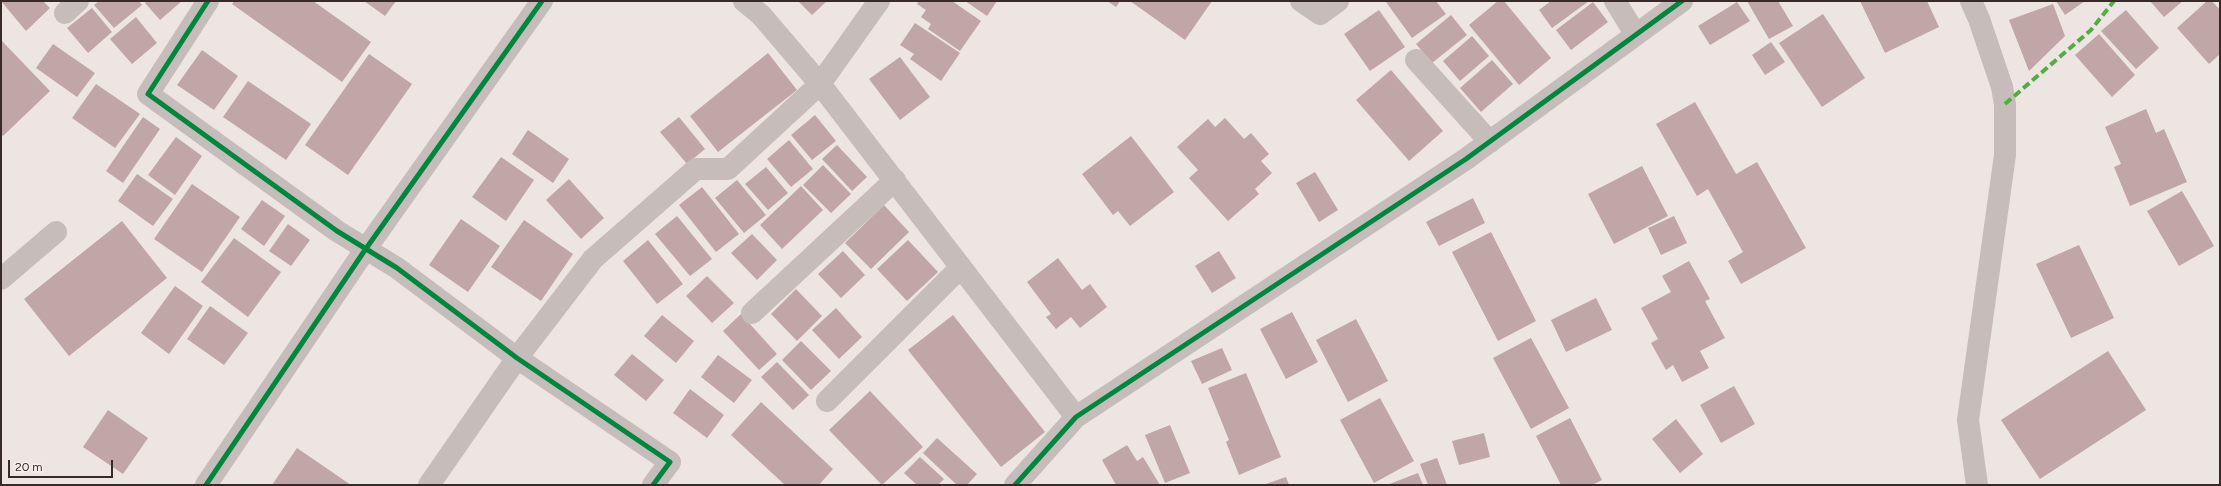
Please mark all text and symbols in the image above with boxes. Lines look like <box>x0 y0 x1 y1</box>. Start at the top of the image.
scale bar <box>10 452 115 478</box>
text: 20 m <box>15 460 43 474</box>

